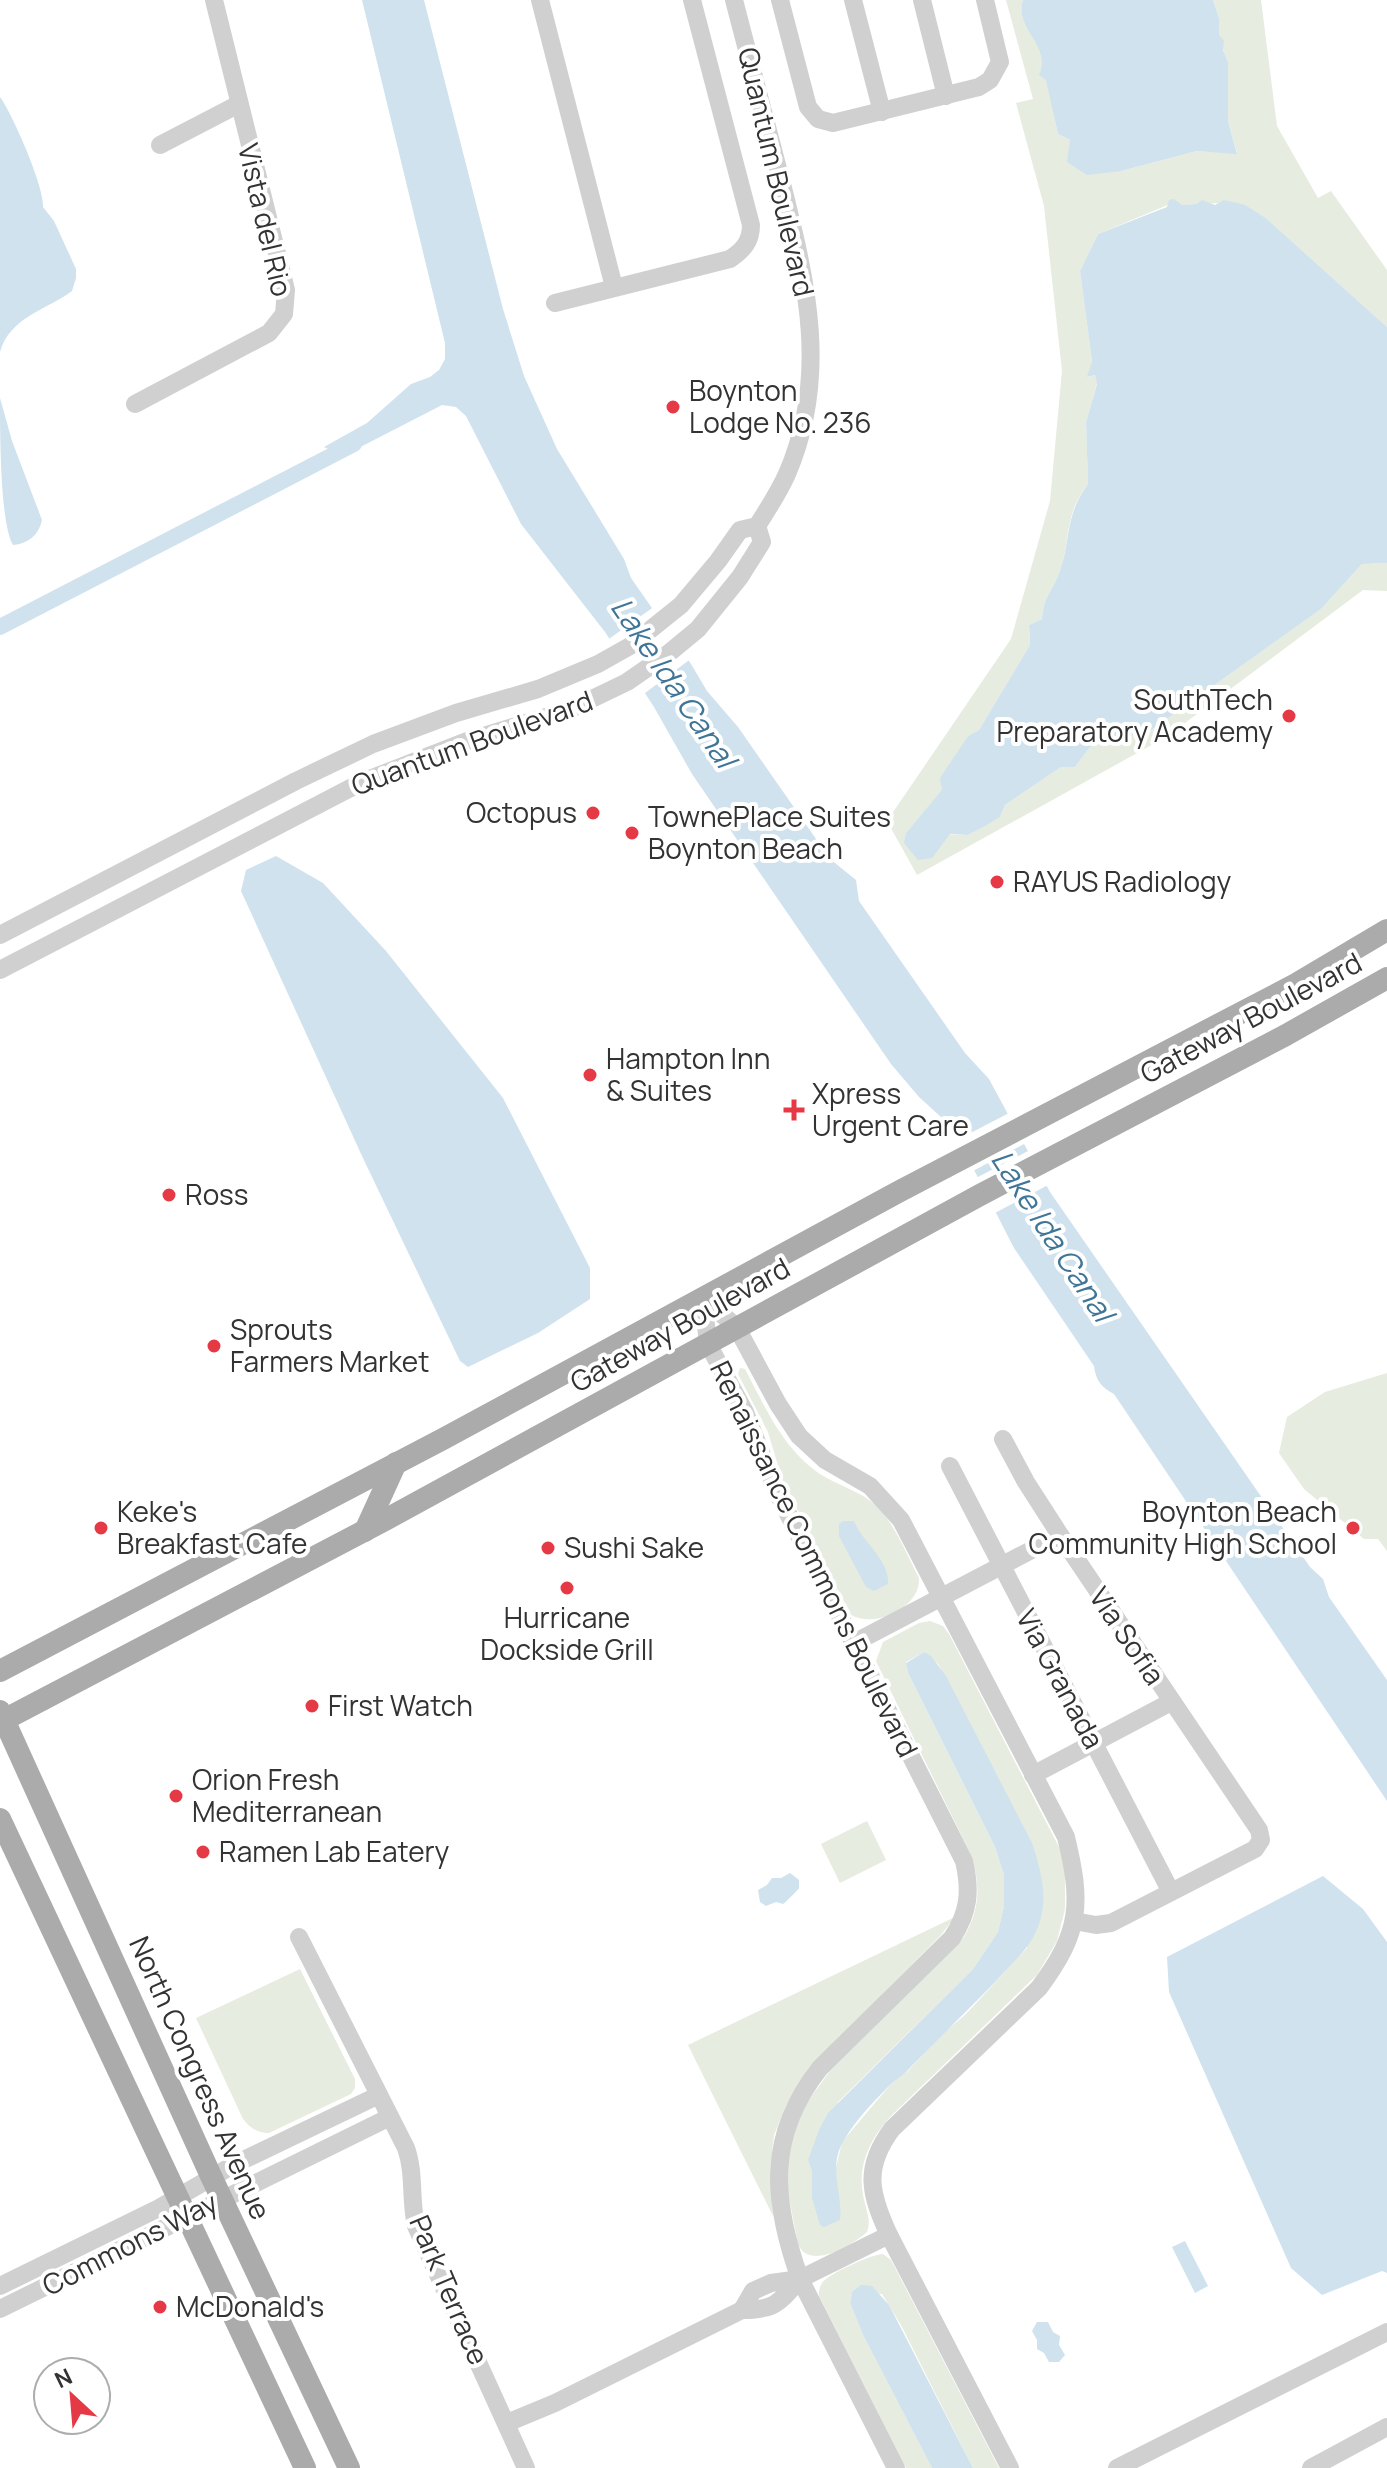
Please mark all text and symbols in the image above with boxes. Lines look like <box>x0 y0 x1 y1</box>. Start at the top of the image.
street label: Quantum Boulevard <box>730 44 824 300</box>
street label: Vista del Rio <box>230 140 302 300</box>
place label: Boynton Lodge No. 236 <box>689 371 872 441</box>
marker: Boynton Lodge No. 236 <box>664 398 682 416</box>
water label: Lake Ida Canal <box>602 589 749 779</box>
place label: SouthTech Preparatory Academy <box>996 680 1273 750</box>
street label: Quantum Boulevard <box>346 681 598 803</box>
marker: SouthTech Preparatory Academy <box>1280 707 1298 725</box>
place label: Octopus <box>466 793 577 831</box>
place label: TownePlace Suites Boynton Beach <box>648 797 891 867</box>
marker: Octopus <box>584 804 602 822</box>
marker: TownePlace Suites Boynton Beach <box>623 824 641 842</box>
place label: RAYUS Radiology <box>1013 862 1232 900</box>
marker: RAYUS Radiology <box>988 873 1006 891</box>
street label: Gateway Boulevard <box>1133 943 1368 1092</box>
place label: Hampton Inn & Suites <box>606 1039 770 1109</box>
marker: Hampton Inn & Suites <box>581 1066 599 1084</box>
place label: Xpress Urgent Care <box>812 1074 969 1144</box>
marker: Xpress Urgent Care <box>783 1099 805 1121</box>
water label: Lake Ida Canal <box>982 1141 1126 1332</box>
place label: Ross <box>185 1175 248 1213</box>
marker: Ross <box>160 1186 178 1204</box>
street label: Gateway Boulevard <box>563 1248 796 1400</box>
place label: Sprouts Farmers Market <box>230 1310 429 1380</box>
marker: Sprouts Farmers Market <box>205 1337 223 1355</box>
street label: Renaissance Commons Boulevard <box>702 1354 928 1763</box>
place label: Keke's Breakfast Cafe <box>117 1492 307 1562</box>
place label: Boynton Beach Community High School <box>1028 1492 1337 1562</box>
marker: Keke's Breakfast Cafe <box>92 1519 110 1537</box>
marker: Boynton Beach Community High School <box>1344 1519 1362 1537</box>
place label: Sushi Sake <box>564 1528 704 1566</box>
marker: Sushi Sake <box>539 1539 557 1557</box>
marker: Hurricane Dockside Grill <box>558 1579 576 1597</box>
street label: Via Sofia <box>1081 1579 1174 1692</box>
place label: Hurricane Dockside Grill <box>480 1598 654 1668</box>
street label: Via Granada <box>1008 1602 1114 1755</box>
place label: First Watch <box>328 1686 473 1724</box>
marker: First Watch <box>303 1697 321 1715</box>
place label: Orion Fresh Mediterranean <box>192 1760 382 1830</box>
marker: Orion Fresh Mediterranean <box>167 1787 185 1805</box>
place label: Ramen Lab Eatery <box>219 1832 450 1870</box>
marker: Ramen Lab Eatery <box>194 1843 212 1861</box>
street label: North Congress Avenue <box>121 1930 281 2225</box>
street label: Commons Way <box>35 2183 224 2304</box>
street label: Park Terrace <box>401 2209 498 2370</box>
place label: McDonald's <box>176 2287 324 2325</box>
marker: McDonald's <box>151 2298 169 2316</box>
north arrow <box>32 2356 112 2436</box>
text: N <box>50 2361 77 2395</box>

